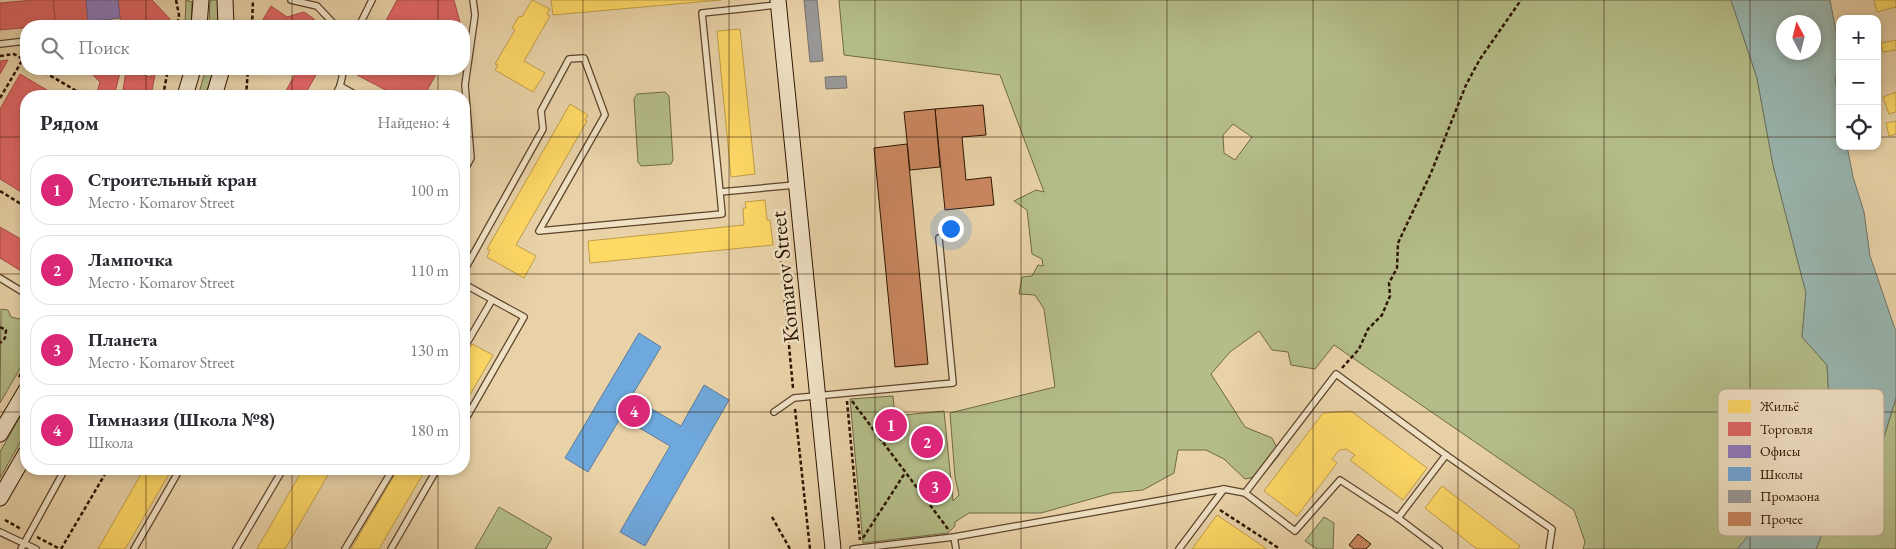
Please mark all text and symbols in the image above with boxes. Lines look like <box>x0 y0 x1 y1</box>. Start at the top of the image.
north arrow <box>1776 15 1821 60</box>
map controls <box>1836 15 1881 150</box>
button: + <box>1836 15 1881 60</box>
search box <box>20 20 470 75</box>
icon: search <box>38 34 66 62</box>
text: Поиск <box>78 35 130 60</box>
button: − <box>1836 60 1881 105</box>
button: locate <box>1836 105 1881 150</box>
text: Рядом <box>40 109 99 136</box>
text: Найдено: 4 <box>378 112 450 133</box>
text: Строительный кран <box>88 167 257 192</box>
text: 1 <box>53 180 61 201</box>
text: 100 m <box>410 180 449 201</box>
text: Место · Komarov Street <box>88 192 235 213</box>
street label: Komarov Street <box>763 210 806 344</box>
your location <box>938 216 964 242</box>
text: Лампочка <box>88 247 173 272</box>
text: 2 <box>53 260 61 281</box>
text: 110 m <box>410 260 449 281</box>
text: Место · Komarov Street <box>88 272 235 293</box>
text: Планета <box>88 327 158 352</box>
text: 3 <box>53 340 61 361</box>
text: 130 m <box>410 340 449 361</box>
text: Место · Komarov Street <box>88 352 235 373</box>
legend <box>1718 389 1884 536</box>
pin: 4 <box>618 392 650 430</box>
text: Жильё <box>1759 397 1800 415</box>
pin: 1 <box>875 406 907 444</box>
text: Гимназия (Школа №8) <box>88 407 275 432</box>
text: 4 <box>53 420 61 441</box>
text: 180 m <box>410 420 449 441</box>
text: Торговля <box>1760 420 1813 438</box>
pin: 2 <box>911 423 943 461</box>
text: Школа <box>88 432 133 453</box>
text: Офисы <box>1760 442 1801 460</box>
text: Школы <box>1760 465 1803 483</box>
pin: 3 <box>919 468 951 506</box>
text: Промзона <box>1760 487 1820 505</box>
text: Прочее <box>1760 510 1803 528</box>

